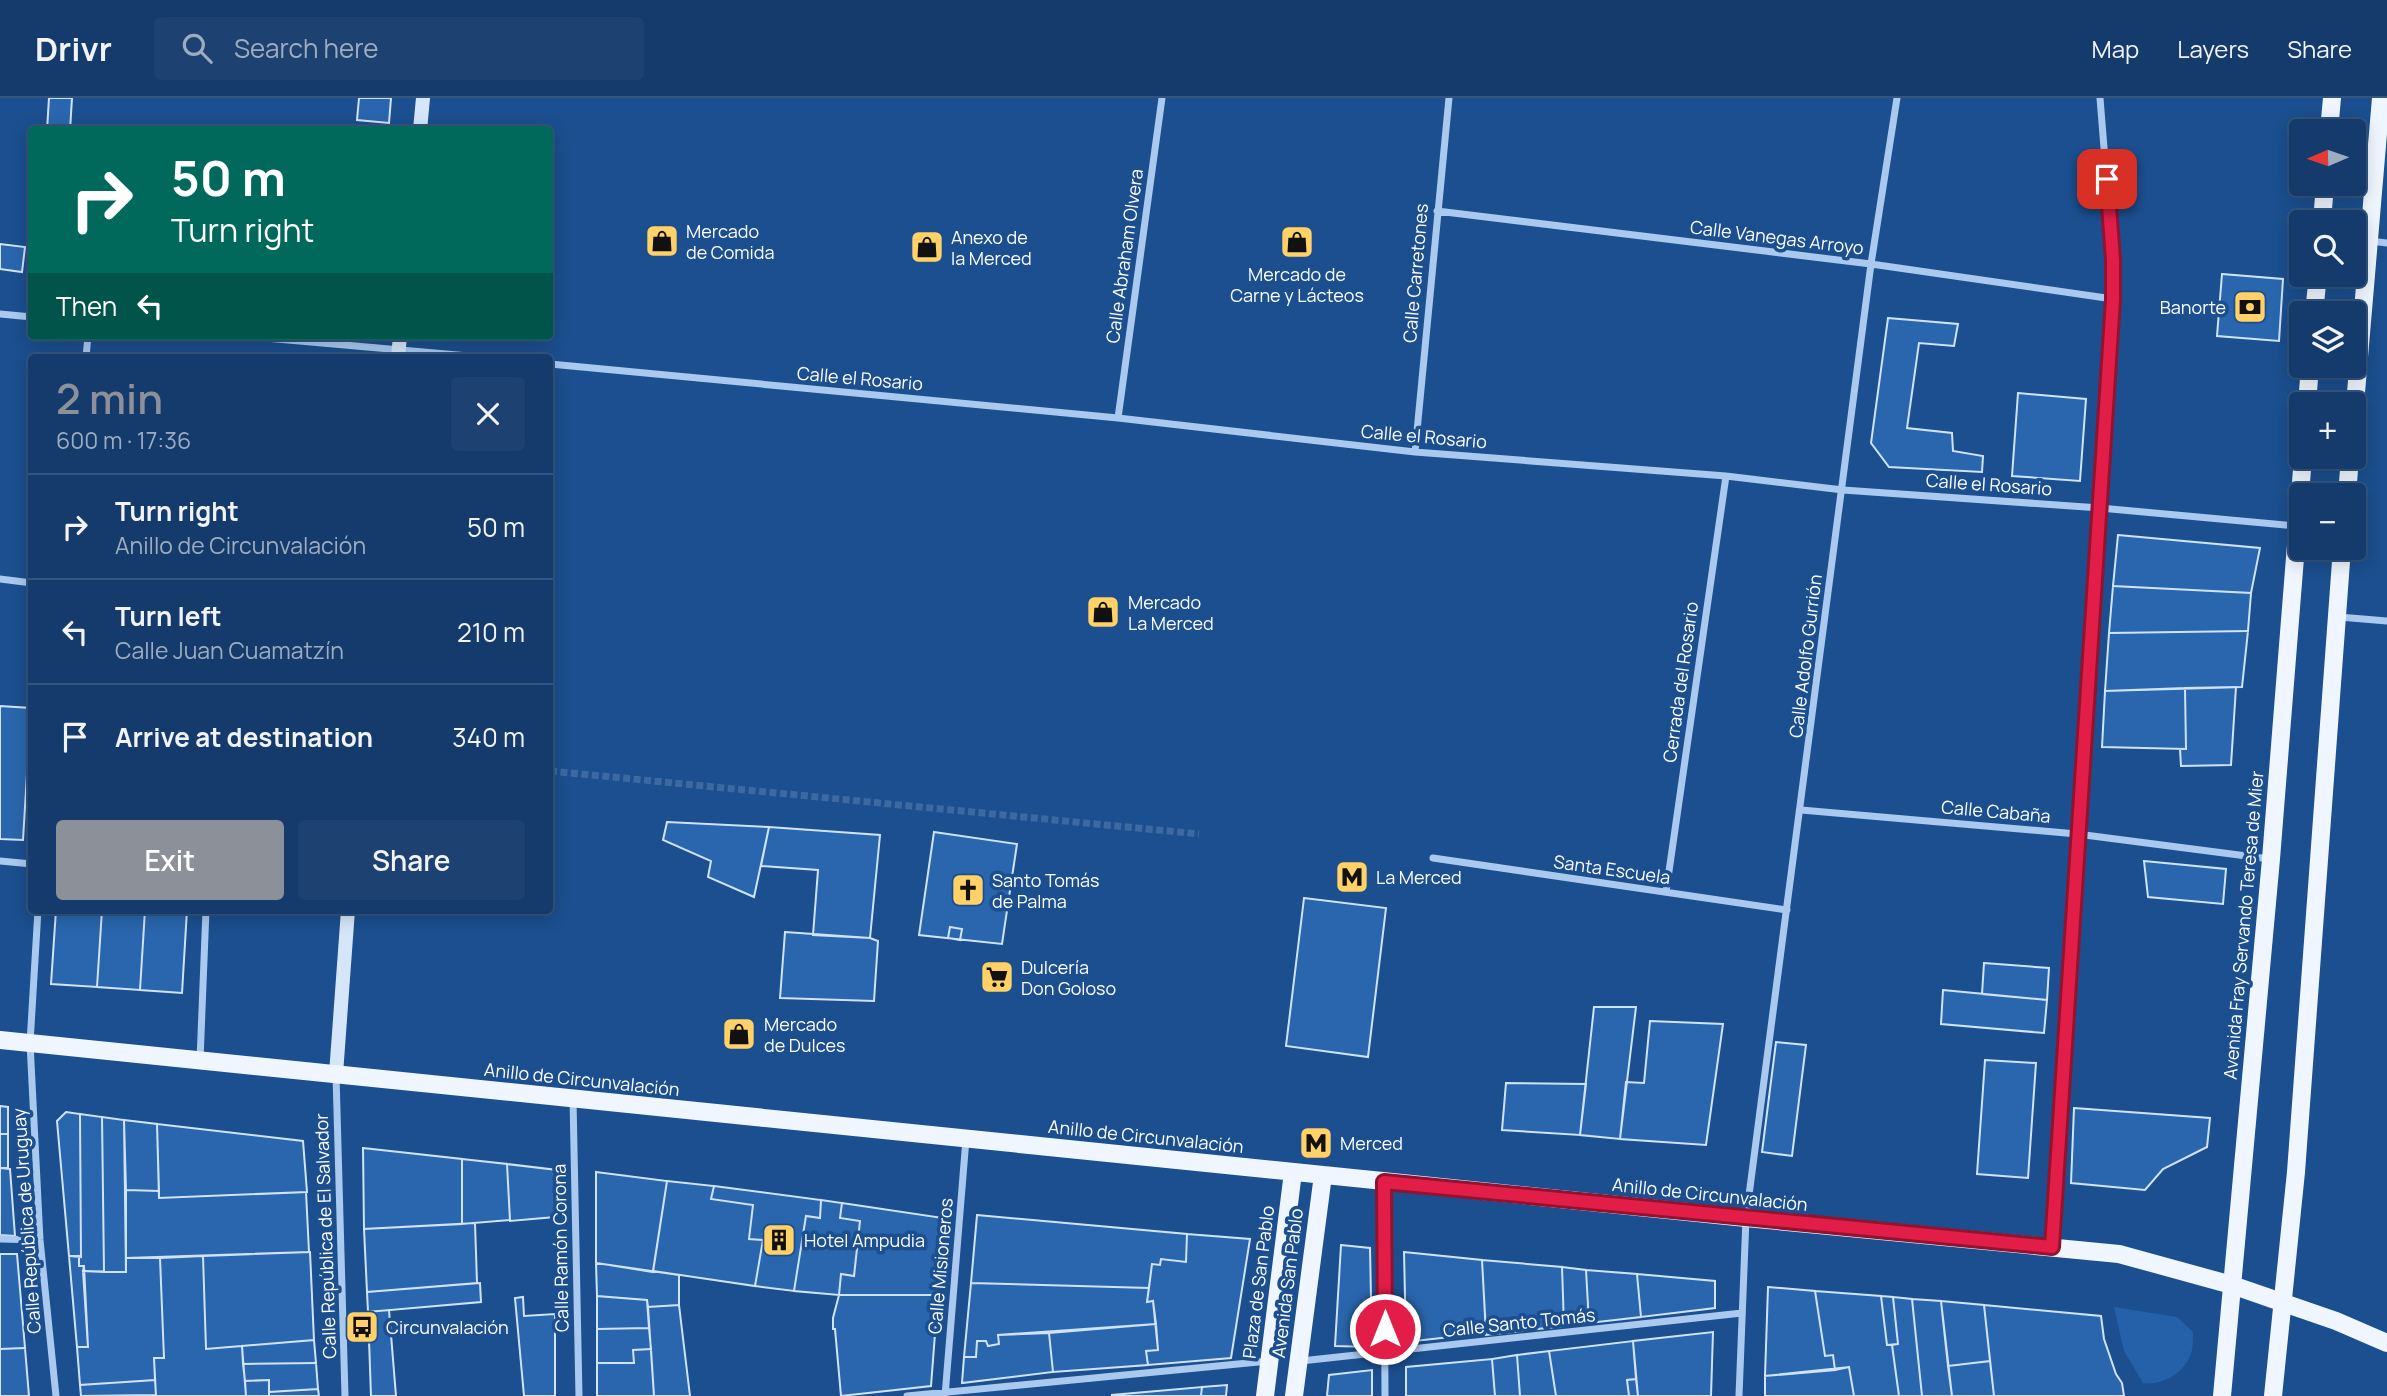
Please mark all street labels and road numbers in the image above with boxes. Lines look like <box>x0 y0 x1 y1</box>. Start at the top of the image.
street label: Calle Abraham Olvera <box>1100 167 1148 345</box>
street label: Calle Carretones <box>1397 202 1433 344</box>
street label: Calle Vanegas Arroyo <box>1689 214 1865 260</box>
street label: Calle el Rosario <box>796 361 924 395</box>
street label: Calle el Rosario <box>1360 419 1488 453</box>
street label: Calle el Rosario <box>1925 468 2053 500</box>
street label: Calle Adolfo Gurrión <box>1783 573 1827 739</box>
street label: Cerrada del Rosario <box>1657 600 1703 764</box>
street label: Avenida Fray Servando Teresa de Mier <box>2218 769 2268 1080</box>
street label: Calle Cabaña <box>1940 794 2052 828</box>
street label: Santa Escuela <box>1552 849 1672 889</box>
street label: Anillo de Circunvalación <box>483 1057 681 1101</box>
street label: Calle República de Uruguay <box>6 1107 46 1334</box>
street label: Calle República de El Salvador <box>309 1112 341 1359</box>
street label: Anillo de Circunvalación <box>1047 1114 1245 1158</box>
street label: Calle Ramón Corona <box>547 1164 573 1332</box>
street label: Anillo de Circunvalación <box>1611 1172 1809 1216</box>
street label: Calle Misioneros <box>922 1197 958 1335</box>
street label: Plaza de San Pablo <box>1237 1204 1279 1360</box>
street label: Avenida San Pablo <box>1266 1207 1308 1359</box>
street label: Calle Santo Tomás <box>1442 1302 1596 1342</box>

